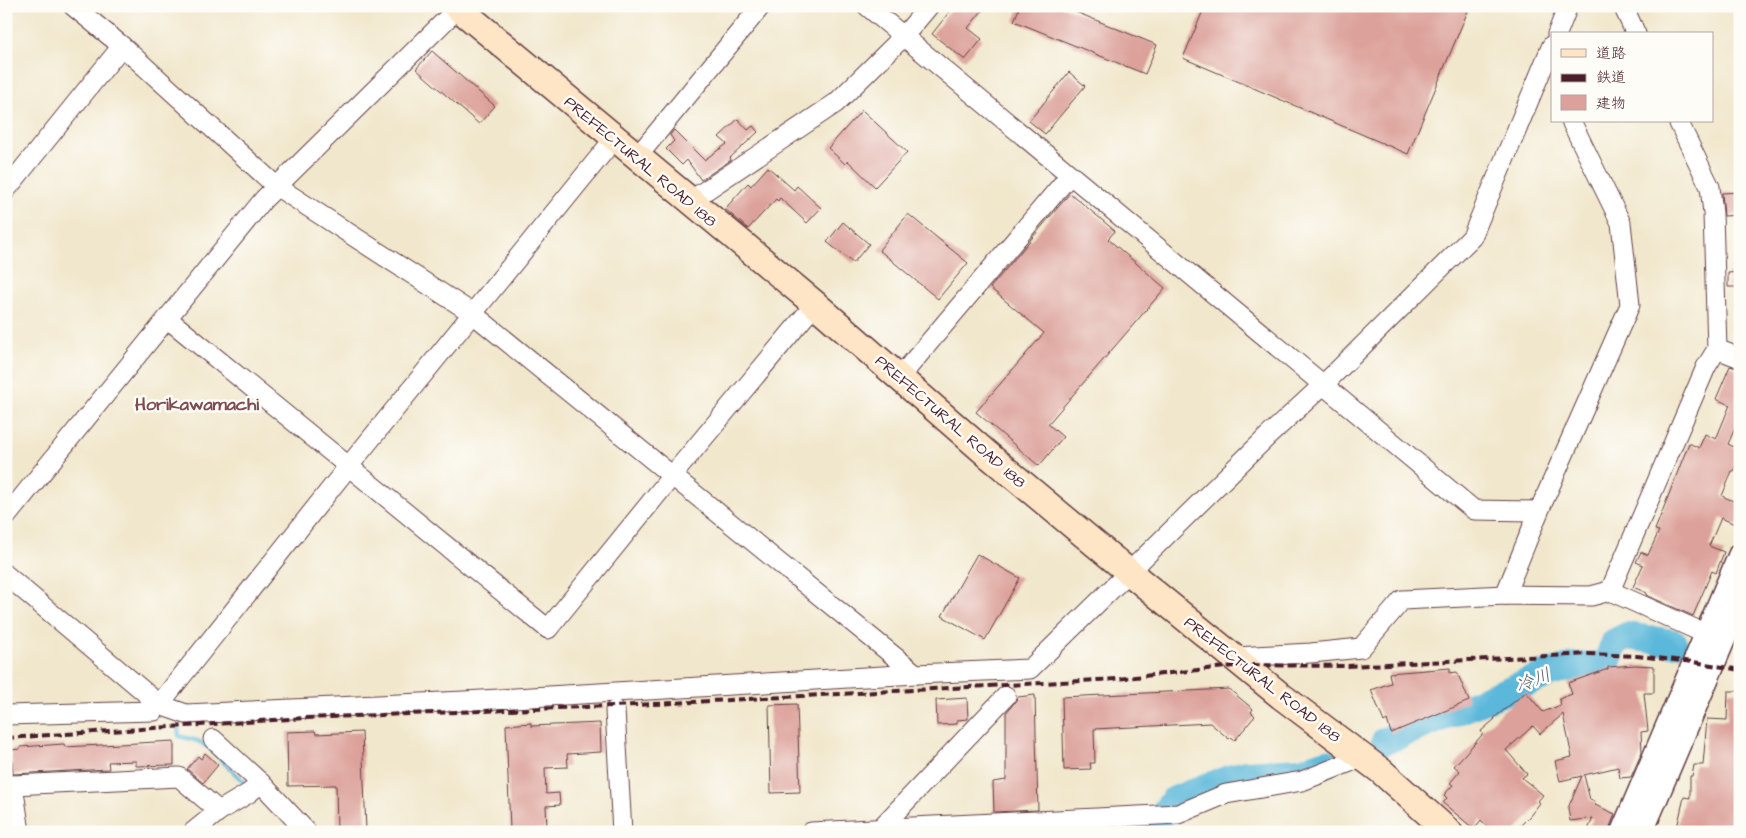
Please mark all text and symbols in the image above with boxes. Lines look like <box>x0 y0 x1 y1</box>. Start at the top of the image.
legend <box>1551 32 1714 122</box>
text: 道路 <box>1596 43 1626 64</box>
text: 鉄道 <box>1596 67 1626 88</box>
street label: PREFECTURAL ROAD 188 <box>559 91 721 232</box>
text: 建物 <box>1596 93 1626 114</box>
street label: PREFECTURAL ROAD 188 <box>870 350 1030 493</box>
district label: Horikawamachi <box>135 392 259 417</box>
street label: PREFECTURAL ROAD 188 <box>1180 612 1345 748</box>
water label: 冷川 <box>1512 662 1554 699</box>

